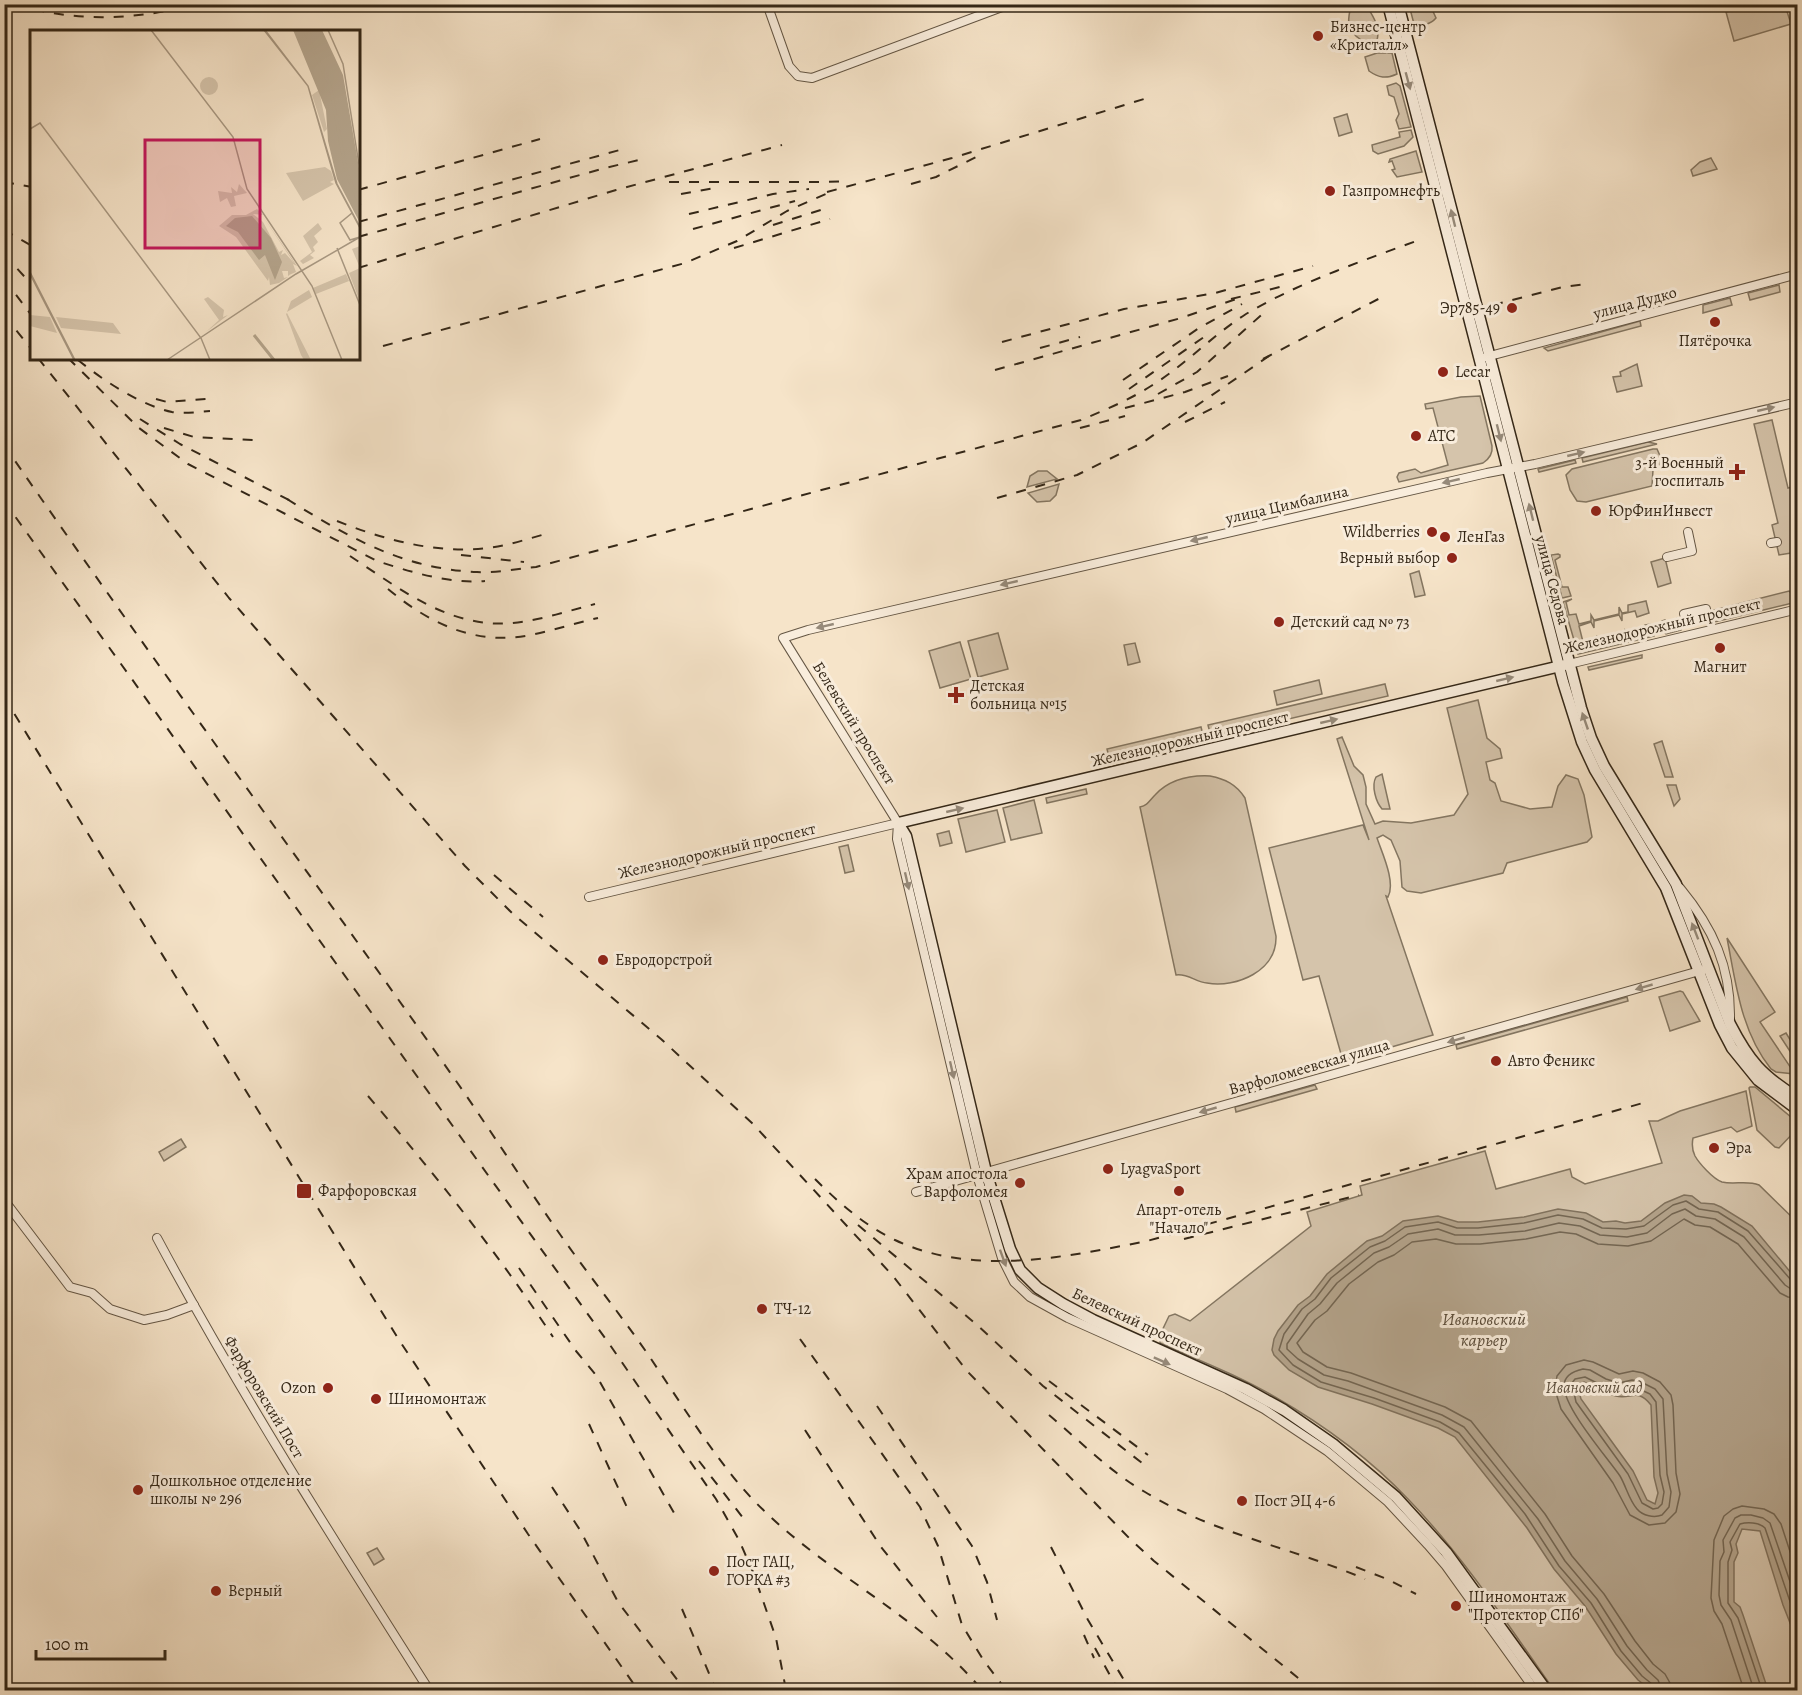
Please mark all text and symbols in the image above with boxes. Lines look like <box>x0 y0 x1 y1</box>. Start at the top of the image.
place label: Бизнес-центр «Кристалл» <box>1330 16 1426 56</box>
marker: Бизнес-центр «Кристалл» <box>1311 29 1325 43</box>
inset map <box>30 30 360 360</box>
one-way arrow <box>1404 73 1413 91</box>
place label: Газпромнефть <box>1342 180 1440 202</box>
marker: Газпромнефть <box>1323 184 1337 198</box>
one-way arrow <box>1448 209 1458 227</box>
street label: улица Дудко <box>1590 281 1679 325</box>
place label: Эр785-49 <box>1440 297 1500 319</box>
marker: Эр785-49 <box>1505 301 1519 315</box>
marker: Пятёрочка <box>1708 315 1722 329</box>
place label: Пятёрочка <box>1678 330 1752 352</box>
place label: Lecar <box>1455 361 1491 383</box>
marker: Lecar <box>1436 365 1450 379</box>
one-way arrow <box>1757 404 1775 414</box>
one-way arrow <box>1495 424 1505 442</box>
place label: АТС <box>1427 425 1456 447</box>
marker: АТС <box>1409 429 1423 443</box>
one-way arrow <box>1567 449 1585 459</box>
place label: 3-й Военный госпиталь <box>1635 452 1724 492</box>
marker: 3-й Военный госпиталь <box>1728 463 1746 481</box>
one-way arrow <box>1441 477 1460 487</box>
street label: улица Цимбалина <box>1223 480 1351 530</box>
place label: ЮрФинИнвест <box>1608 500 1713 522</box>
one-way arrow <box>1526 503 1536 522</box>
marker: ЮрФинИнвест <box>1589 504 1603 518</box>
place label: Wildberries <box>1342 521 1420 543</box>
marker: Wildberries <box>1425 525 1439 539</box>
place label: ЛенГаз <box>1457 526 1505 548</box>
marker: ЛенГаз <box>1438 530 1452 544</box>
street label: улица Седова <box>1529 532 1575 628</box>
one-way arrow <box>1190 535 1209 545</box>
place label: Верный выбор <box>1339 547 1440 569</box>
marker: Верный выбор <box>1445 551 1459 565</box>
one-way arrow <box>1000 579 1019 589</box>
street label: Железнодорожный проспект <box>1561 593 1763 659</box>
place label: Детский сад № 73 <box>1291 611 1410 633</box>
marker: Детский сад № 73 <box>1272 615 1286 629</box>
one-way arrow <box>816 622 834 632</box>
marker: Магнит <box>1713 641 1727 655</box>
place label: Магнит <box>1693 656 1747 678</box>
street label: Белевский проспект <box>807 657 901 789</box>
one-way arrow <box>1496 673 1514 683</box>
place label: Детская больница №15 <box>970 675 1067 715</box>
marker: Детская больница №15 <box>947 686 965 704</box>
street label: Железнодорожный проспект <box>1089 706 1291 772</box>
one-way arrow <box>1580 712 1590 730</box>
one-way arrow <box>1320 715 1338 725</box>
one-way arrow <box>946 804 965 814</box>
street label: Железнодорожный проспект <box>616 818 818 884</box>
one-way arrow <box>903 871 912 890</box>
one-way arrow <box>1690 922 1699 940</box>
place label: Евродорстрой <box>615 949 712 971</box>
marker: Евродорстрой <box>596 953 610 967</box>
one-way arrow <box>1634 983 1652 992</box>
street label: Варфоломеевская улица <box>1226 1033 1392 1100</box>
one-way arrow <box>1447 1036 1465 1045</box>
place label: Авто Феникс <box>1507 1050 1595 1072</box>
marker: Авто Феникс <box>1489 1054 1503 1068</box>
one-way arrow <box>948 1061 958 1080</box>
one-way arrow <box>1199 1106 1217 1115</box>
place label: Эра <box>1726 1137 1752 1159</box>
marker: Эра <box>1707 1141 1721 1155</box>
place label: LyagvaSport <box>1120 1158 1201 1180</box>
marker: LyagvaSport <box>1101 1162 1115 1176</box>
place label: Храм апостола Варфоломея <box>906 1163 1009 1203</box>
marker: Храм апостола Варфоломея <box>1013 1176 1027 1190</box>
place label: Фарфоровская <box>318 1180 417 1202</box>
marker: Фарфоровская <box>295 1182 313 1200</box>
marker: Апарт-отель "Начало" <box>1172 1184 1186 1198</box>
place label: Апарт-отель "Начало" <box>1136 1199 1221 1239</box>
one-way arrow <box>998 1250 1008 1268</box>
street label: Белевский проспект <box>1068 1282 1206 1362</box>
place label: ТЧ-12 <box>774 1298 811 1320</box>
marker: ТЧ-12 <box>755 1302 769 1316</box>
water label: Ивановский карьер <box>1442 1307 1526 1352</box>
street label: Фарфоровский Пост <box>219 1332 309 1462</box>
one-way arrow <box>1154 1356 1172 1366</box>
place label: Ozon <box>281 1377 316 1399</box>
park label: Ивановский сад <box>1546 1377 1643 1399</box>
marker: Ozon <box>321 1381 335 1395</box>
place label: Шиномонтаж <box>388 1388 486 1410</box>
marker: Шиномонтаж <box>369 1392 383 1406</box>
place label: Дошкольное отделение школы № 296 <box>150 1470 312 1510</box>
marker: Дошкольное отделение школы № 296 <box>131 1483 145 1497</box>
place label: Пост ЭЦ 4-6 <box>1254 1490 1335 1512</box>
marker: Пост ЭЦ 4-6 <box>1235 1494 1249 1508</box>
place label: Пост ГАЦ, ГОРКА #3 <box>726 1551 795 1591</box>
marker: Пост ГАЦ, ГОРКА #3 <box>707 1564 721 1578</box>
place label: Верный <box>228 1580 282 1602</box>
marker: Верный <box>209 1584 223 1598</box>
place label: Шиномонтаж "Протектор СПб" <box>1468 1586 1584 1626</box>
marker: Шиномонтаж "Протектор СПб" <box>1449 1599 1463 1613</box>
scale bar <box>36 1623 165 1661</box>
text: 100 m <box>45 1632 89 1656</box>

